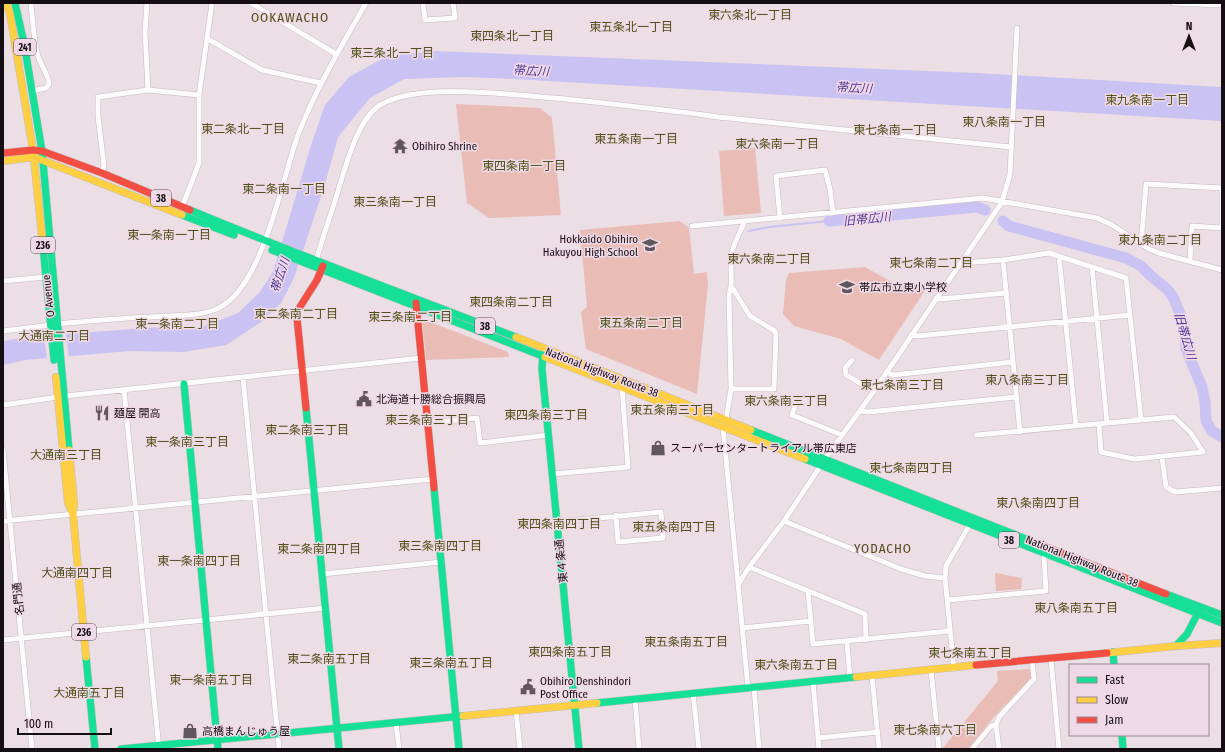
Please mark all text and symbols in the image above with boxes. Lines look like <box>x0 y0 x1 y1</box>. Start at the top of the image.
district label: 東六条北一丁目 <box>708 8 792 22</box>
district label: OOKAWACHO <box>251 10 329 25</box>
north arrow <box>1169 16 1209 56</box>
district label: 東五条北一丁目 <box>589 20 673 34</box>
text: N <box>1186 20 1192 33</box>
district label: 東四条北一丁目 <box>470 29 554 43</box>
road number: 241 <box>14 39 36 55</box>
district label: 東三条北一丁目 <box>350 46 434 60</box>
water label: 帯広川 <box>513 63 551 79</box>
water label: 帯広川 <box>836 80 874 96</box>
district label: 東九条南一丁目 <box>1105 93 1189 107</box>
district label: 東八条南一丁目 <box>962 115 1046 129</box>
district label: 東二条北一丁目 <box>201 122 285 136</box>
district label: 東七条南一丁目 <box>853 123 937 137</box>
district label: 東五条南一丁目 <box>594 132 678 146</box>
temple icon: Obihiro Shrine <box>391 137 409 155</box>
district label: 東六条南一丁目 <box>735 137 819 151</box>
place label: Obihiro Shrine <box>412 140 477 153</box>
district label: 東四条南一丁目 <box>482 159 566 173</box>
district label: 東二条南一丁目 <box>242 182 326 196</box>
road number: 38 <box>151 190 171 206</box>
district label: 東三条南一丁目 <box>353 195 437 209</box>
water label: 旧帯広川 <box>842 209 894 228</box>
district label: 東一条南一丁目 <box>127 228 211 242</box>
place label: Hokkaido Obihiro Hakuyou High School <box>543 233 638 259</box>
district label: 東九条南二丁目 <box>1118 233 1202 247</box>
school or university icon: Hokkaido Obihiro Hakuyou High School <box>641 236 659 254</box>
road number: 236 <box>31 237 55 253</box>
district label: 東六条南二丁目 <box>727 252 811 266</box>
water label: 帯広川 <box>268 254 293 294</box>
district label: 東七条南二丁目 <box>889 256 973 270</box>
street label: O Avenue <box>40 274 57 318</box>
school or university icon: 帯広市立東小学校 <box>838 278 856 296</box>
place label: 帯広市立東小学校 <box>859 281 947 294</box>
district label: 東四条南二丁目 <box>469 295 553 309</box>
district label: 東二条南二丁目 <box>254 307 338 321</box>
district label: 東三条南二丁目 <box>368 310 452 324</box>
water label: 旧帯広川 <box>1172 311 1199 363</box>
district label: 東五条南二丁目 <box>599 316 683 330</box>
district label: 東一条南二丁目 <box>135 317 219 331</box>
road number: 38 <box>475 318 495 334</box>
district label: 大通南二丁目 <box>18 329 90 343</box>
street label: National Highway Route 38 <box>543 345 661 400</box>
district label: 東八条南三丁目 <box>985 373 1069 387</box>
district label: 東七条南三丁目 <box>860 378 944 392</box>
public building icon: 北海道十勝総合振興局 <box>355 390 373 408</box>
place label: 北海道十勝総合振興局 <box>376 393 486 406</box>
district label: 東六条南三丁目 <box>744 394 828 408</box>
district label: 東五条南三丁目 <box>630 403 714 417</box>
restaurant icon: 麺屋 開高 <box>93 404 111 422</box>
place label: 麺屋 開高 <box>114 407 161 420</box>
district label: 東四条南三丁目 <box>504 408 588 422</box>
district label: 東三条南三丁目 <box>385 413 469 427</box>
district label: 東二条南三丁目 <box>265 423 349 437</box>
district label: 東一条南三丁目 <box>145 435 229 449</box>
shop icon: スーパーセンタートライアル帯広東店 <box>649 439 667 457</box>
place label: スーパーセンタートライアル帯広東店 <box>670 442 857 455</box>
district label: 大通南三丁目 <box>30 448 102 462</box>
district label: 東七条南四丁目 <box>869 461 953 475</box>
district label: 東八条南四丁目 <box>996 496 1080 510</box>
district label: 東四条南四丁目 <box>517 517 601 531</box>
district label: 東五条南四丁目 <box>632 520 716 534</box>
road number: 38 <box>999 532 1019 548</box>
street label: National Highway Route 38 <box>1024 533 1140 590</box>
street label: 東４条通 <box>553 538 570 584</box>
district label: 東三条南四丁目 <box>398 539 482 553</box>
district label: YODACHO <box>854 541 912 556</box>
district label: 東二条南四丁目 <box>277 542 361 556</box>
district label: 東一条南四丁目 <box>157 554 241 568</box>
district label: 大通南四丁目 <box>41 566 113 580</box>
street label: 名門通 <box>10 582 27 616</box>
district label: 東八条南五丁目 <box>1034 601 1118 615</box>
road number: 236 <box>72 624 96 640</box>
district label: 東五条南五丁目 <box>644 635 728 649</box>
district label: 東四条南五丁目 <box>528 645 612 659</box>
district label: 東七条南五丁目 <box>928 646 1012 660</box>
district label: 東二条南五丁目 <box>287 652 371 666</box>
district label: 東三条南五丁目 <box>409 656 493 670</box>
district label: 東六条南五丁目 <box>754 658 838 672</box>
legend <box>1069 664 1209 736</box>
district label: 東一条南五丁目 <box>169 673 253 687</box>
text: Fast <box>1105 673 1124 687</box>
place label: Obihiro Denshindori Post Office <box>540 675 631 701</box>
public building icon: Obihiro Denshindori Post Office <box>519 678 537 696</box>
district label: 大通南五丁目 <box>53 686 125 700</box>
text: Slow <box>1105 693 1128 707</box>
scale bar <box>18 710 111 736</box>
text: Jam <box>1105 713 1123 727</box>
text: 100 m <box>24 717 53 731</box>
shop icon: 高橋まんじゅう屋 <box>181 722 199 740</box>
district label: 東七条南六丁目 <box>893 723 977 737</box>
place label: 高橋まんじゅう屋 <box>202 725 290 738</box>

